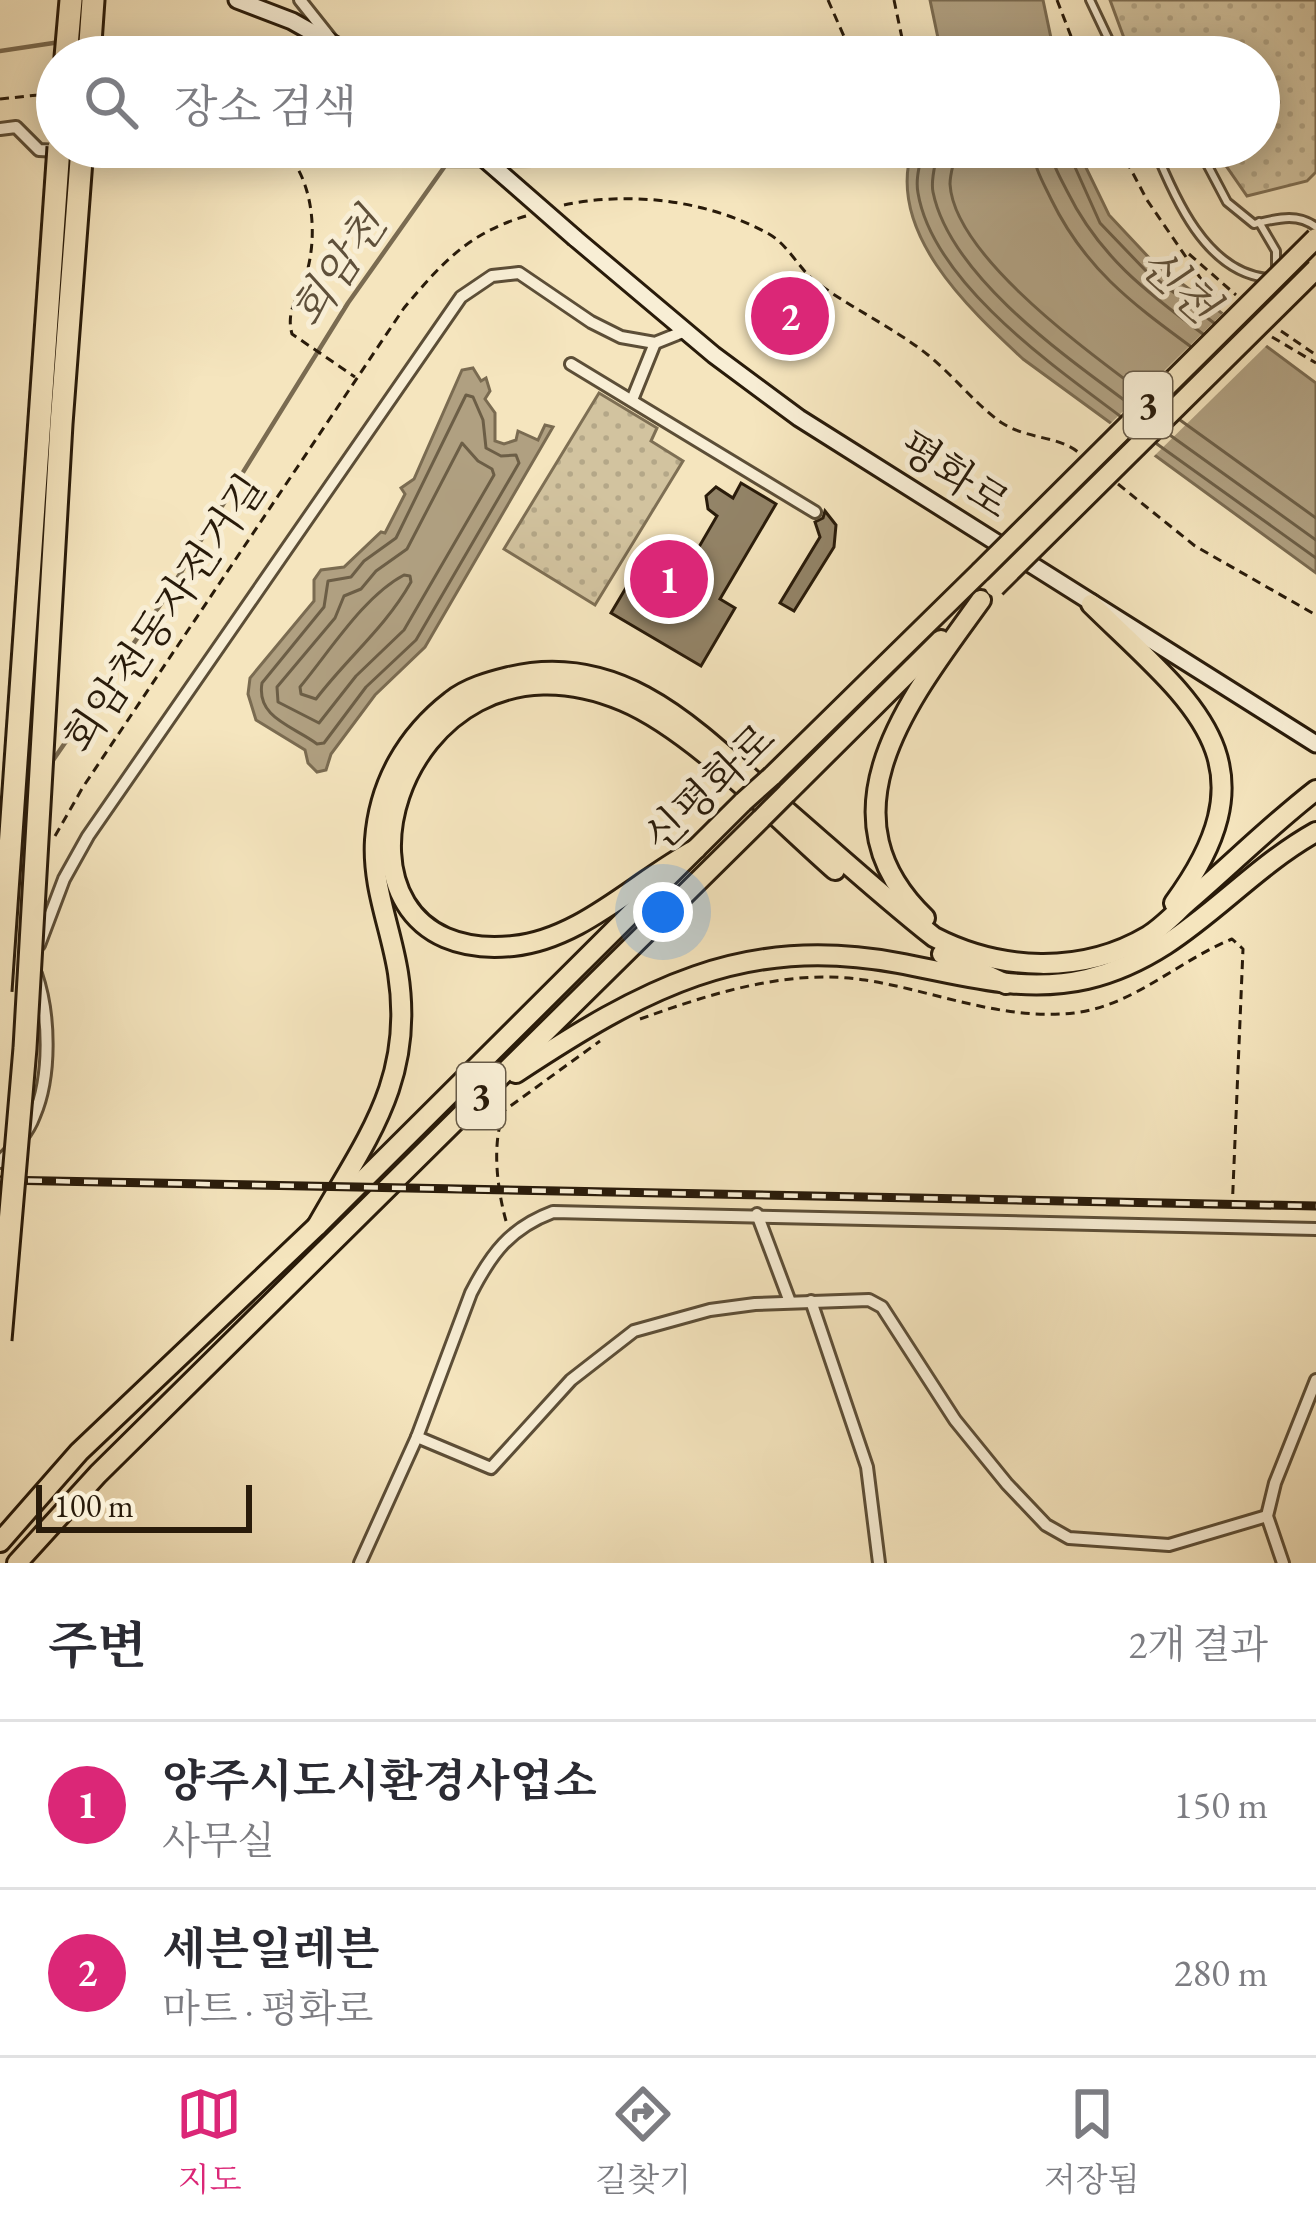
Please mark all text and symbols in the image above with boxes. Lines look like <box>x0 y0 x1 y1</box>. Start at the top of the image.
search box <box>36 36 1280 168</box>
icon: search <box>78 69 144 135</box>
text: 장소 검색 <box>174 77 357 135</box>
water label: 회암천 <box>277 195 400 338</box>
water label: 신천 <box>1127 233 1233 337</box>
pin: 2 <box>751 271 829 361</box>
road number: 3 <box>1124 372 1172 438</box>
street label: 평화로 <box>889 418 1021 531</box>
street label: 회암천동자전거길 <box>51 463 278 763</box>
pin: 1 <box>630 534 708 624</box>
street label: 신평화로 <box>632 711 787 864</box>
your location <box>633 882 693 942</box>
road number: 3 <box>457 1063 505 1129</box>
scale bar <box>36 1479 252 1532</box>
text: 100 m <box>54 1484 134 1527</box>
text: 주변 <box>48 1612 147 1678</box>
text: 2개 결과 <box>1128 1619 1268 1670</box>
text: 양주시도시환경사업소 <box>162 1751 597 1809</box>
text: 1 <box>77 1779 97 1830</box>
text: 150 m <box>1174 1779 1268 1830</box>
text: 사무실 <box>162 1815 275 1866</box>
text: 세븐일레븐 <box>162 1919 379 1977</box>
text: 2 <box>77 1947 97 1998</box>
text: 280 m <box>1174 1947 1268 1998</box>
text: 마트 · 평화로 <box>162 1983 374 2034</box>
tab: 지도 <box>176 2081 242 2201</box>
tab: 길찾기 <box>595 2081 691 2201</box>
tab: 저장됨 <box>1044 2081 1140 2201</box>

